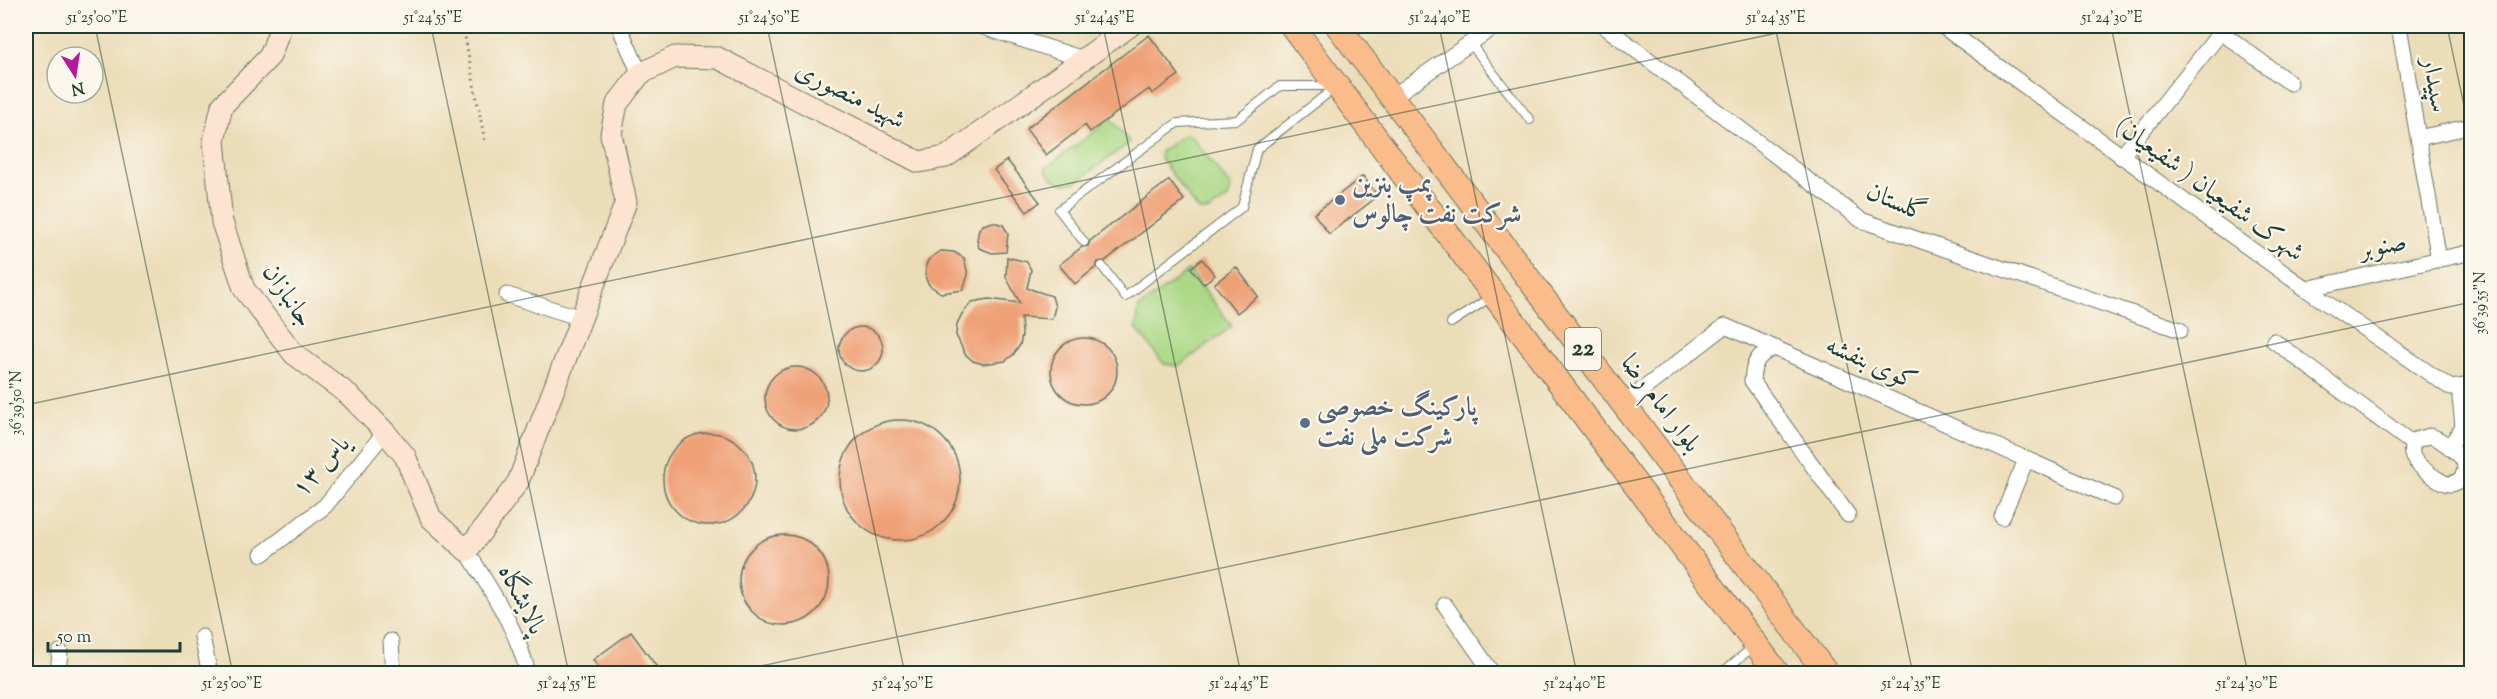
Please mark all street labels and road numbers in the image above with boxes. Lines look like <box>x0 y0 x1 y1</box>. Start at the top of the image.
street label: سپیدار <box>2410 51 2457 116</box>
street label: شهید منصوری <box>788 52 912 140</box>
street label: شهرک شفیعیان ( شفیعیان) <box>2107 109 2311 271</box>
street label: گلستان <box>1860 174 1932 232</box>
street label: صنوبر <box>2353 224 2410 271</box>
street label: جانبازان <box>252 257 322 335</box>
street label: کوی بنفشه <box>1819 327 1923 401</box>
road number: 22 <box>1565 328 1601 370</box>
street label: بلوار امام رضا <box>1609 347 1709 462</box>
street label: یاس ۱۳ <box>284 426 361 506</box>
street label: پالایشگاه <box>488 559 555 642</box>

